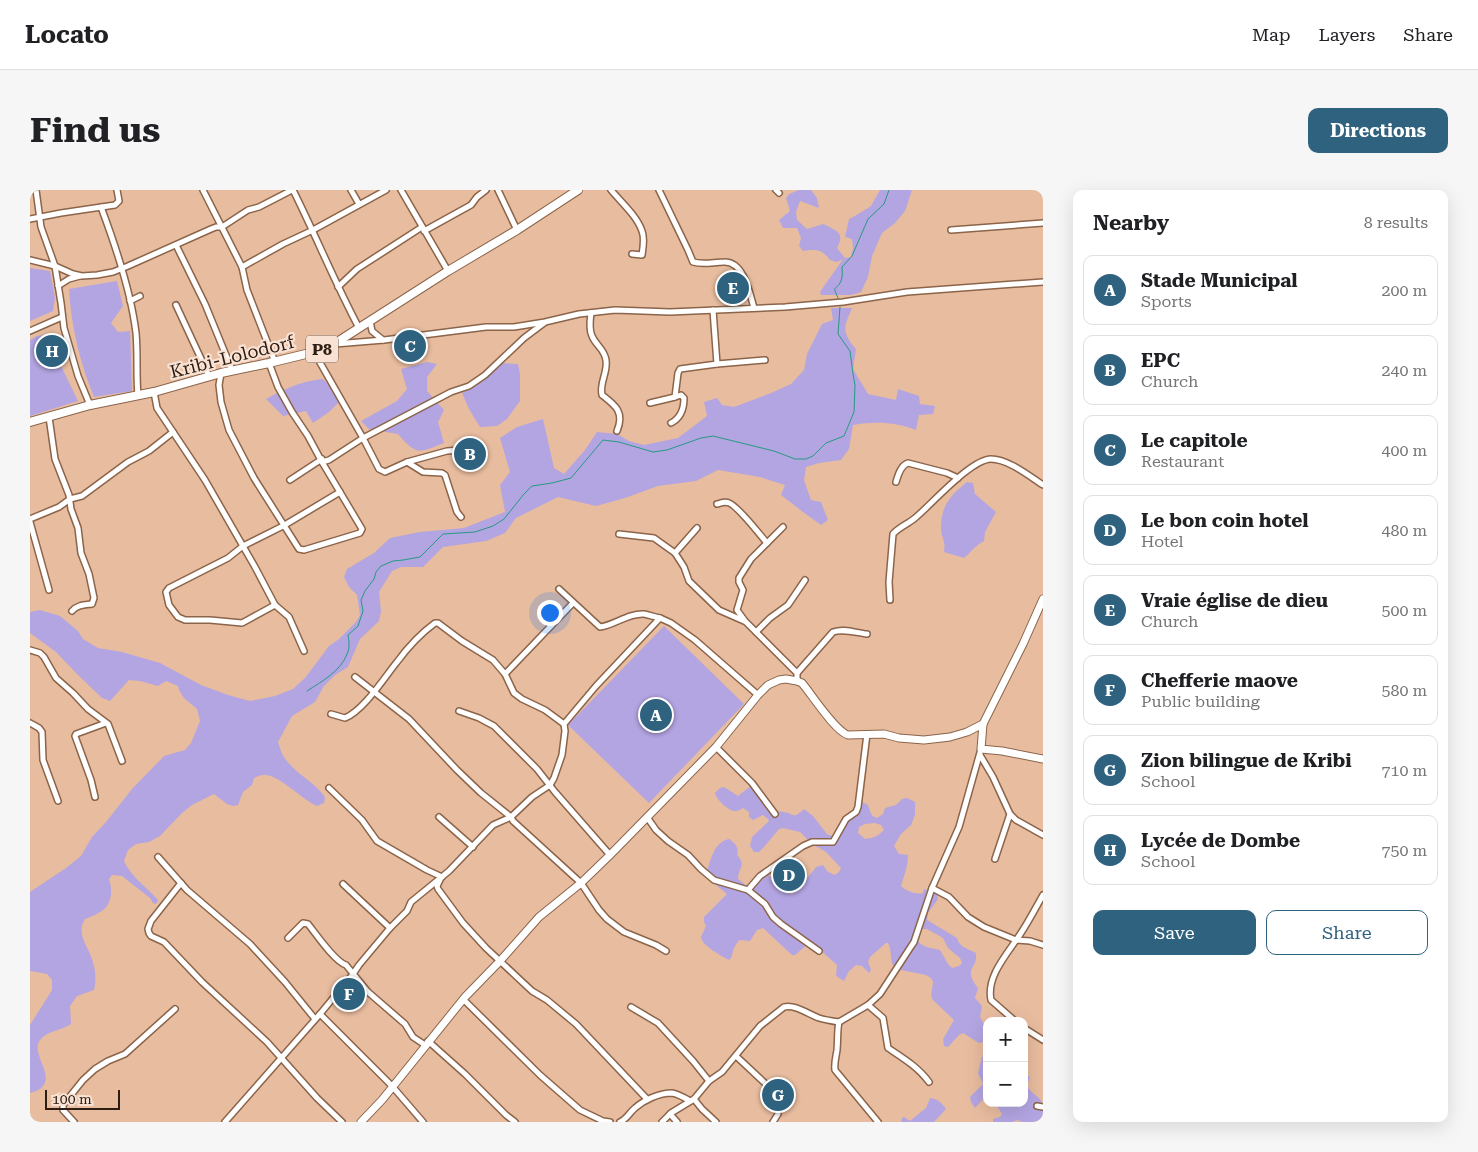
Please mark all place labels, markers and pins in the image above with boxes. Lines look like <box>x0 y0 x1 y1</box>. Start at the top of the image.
pin: E <box>717 269 749 307</box>
pin: C <box>394 327 426 365</box>
pin: H <box>36 332 68 370</box>
pin: B <box>454 435 486 473</box>
pin: A <box>640 696 672 734</box>
pin: D <box>773 856 805 894</box>
pin: F <box>333 975 365 1013</box>
pin: G <box>762 1076 794 1114</box>

